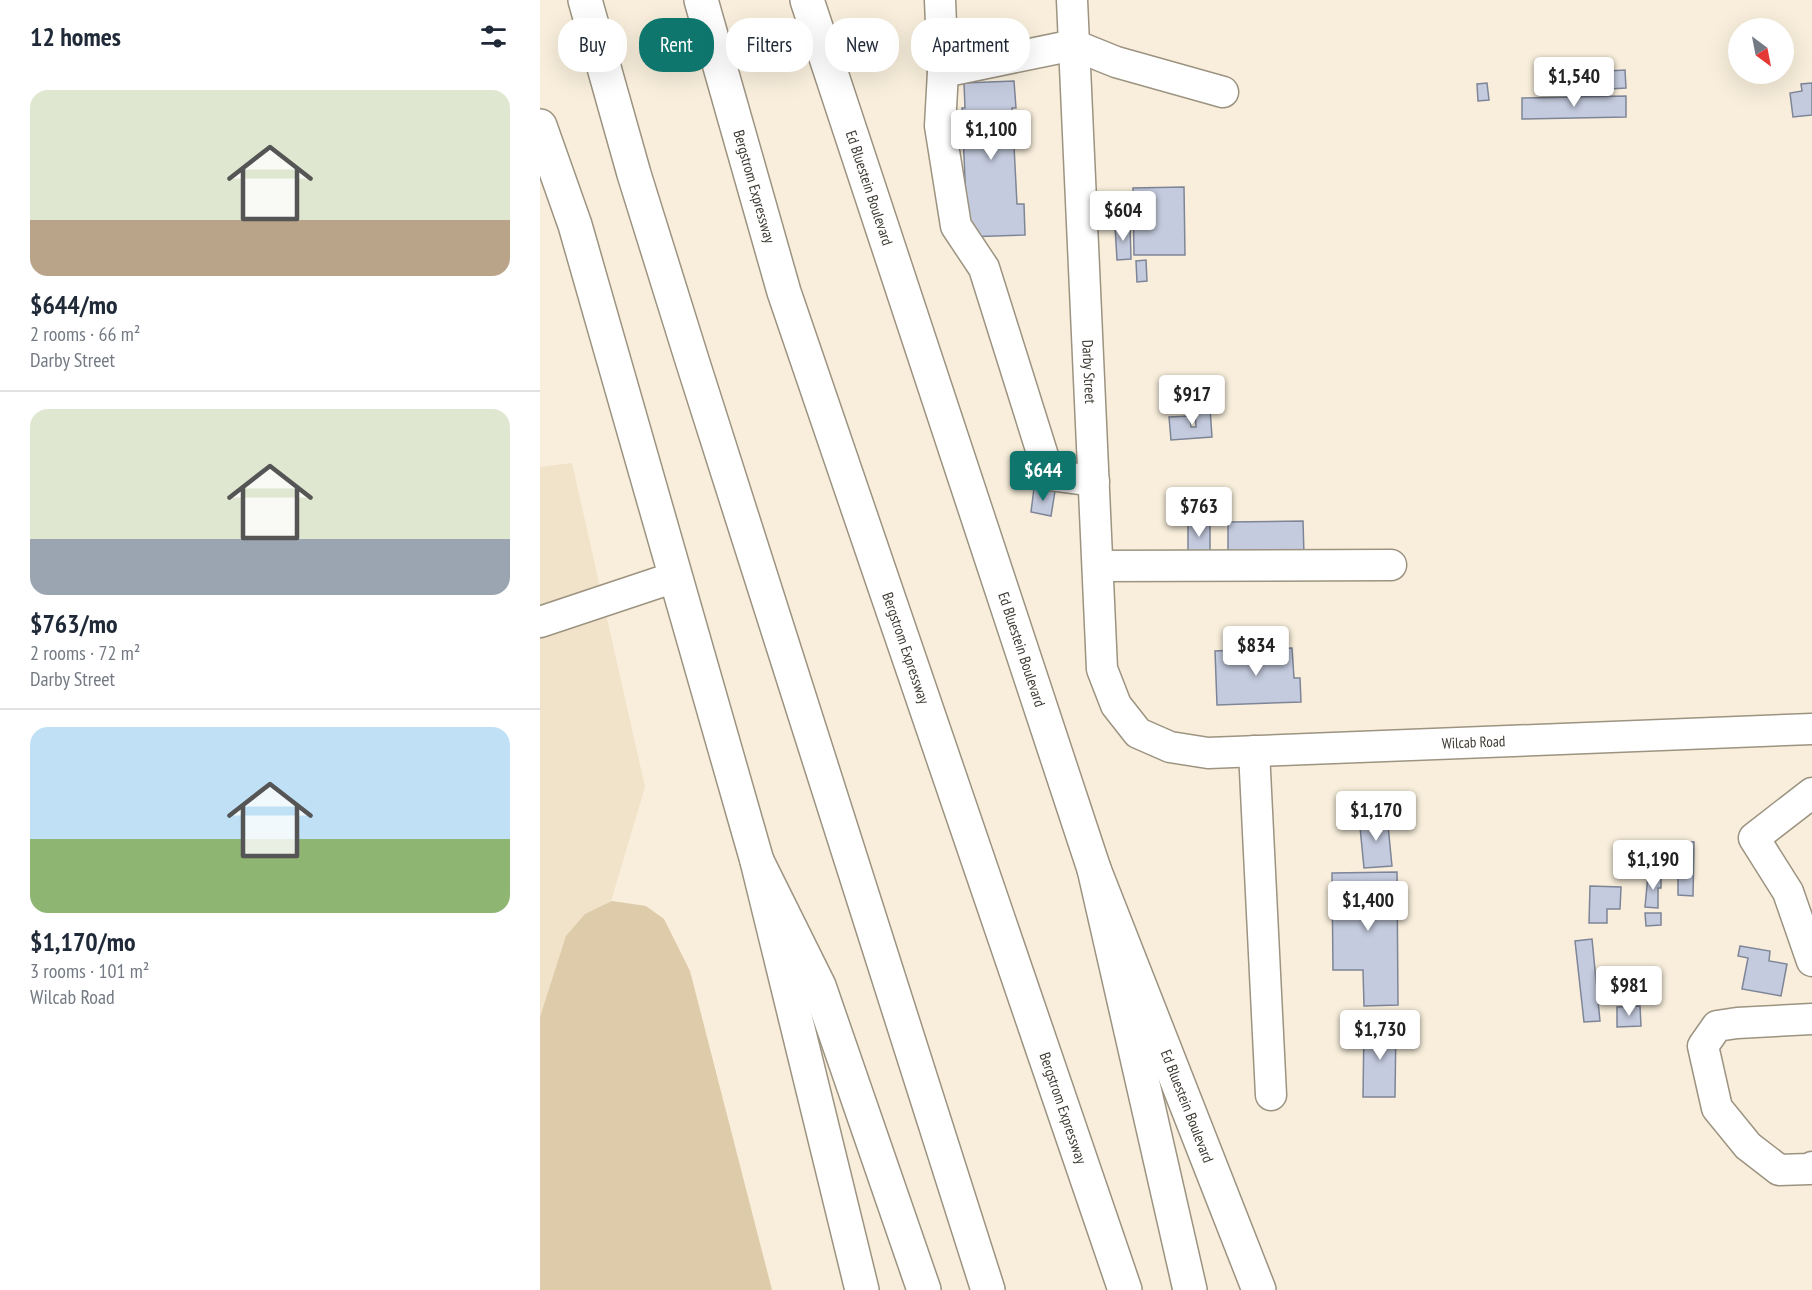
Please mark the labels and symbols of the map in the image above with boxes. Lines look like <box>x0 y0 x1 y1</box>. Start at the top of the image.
north arrow <box>1728 18 1794 84</box>
pin: $1,540 <box>1525 57 1623 108</box>
pin: $1,100 <box>942 110 1040 161</box>
street label: Bergstrom Expressway <box>729 128 780 246</box>
street label: Ed Bluestein Boulevard <box>842 128 897 248</box>
pin: $604 <box>1087 191 1159 242</box>
street label: Darby Street <box>1078 339 1100 404</box>
pin: $917 <box>1156 375 1228 426</box>
pin: $644 <box>1007 451 1079 502</box>
pin: $763 <box>1163 487 1235 538</box>
street label: Ed Bluestein Boulevard <box>994 589 1050 709</box>
street label: Bergstrom Expressway <box>878 590 934 707</box>
pin: $834 <box>1220 626 1292 677</box>
street label: Wilcab Road <box>1441 731 1506 753</box>
pin: $1,170 <box>1327 791 1425 842</box>
pin: $1,190 <box>1604 840 1702 891</box>
pin: $1,400 <box>1319 881 1417 932</box>
pin: $981 <box>1593 966 1665 1017</box>
pin: $1,730 <box>1331 1010 1429 1061</box>
street label: Ed Bluestein Boulevard <box>1157 1047 1218 1165</box>
street label: Bergstrom Expressway <box>1035 1050 1091 1167</box>

